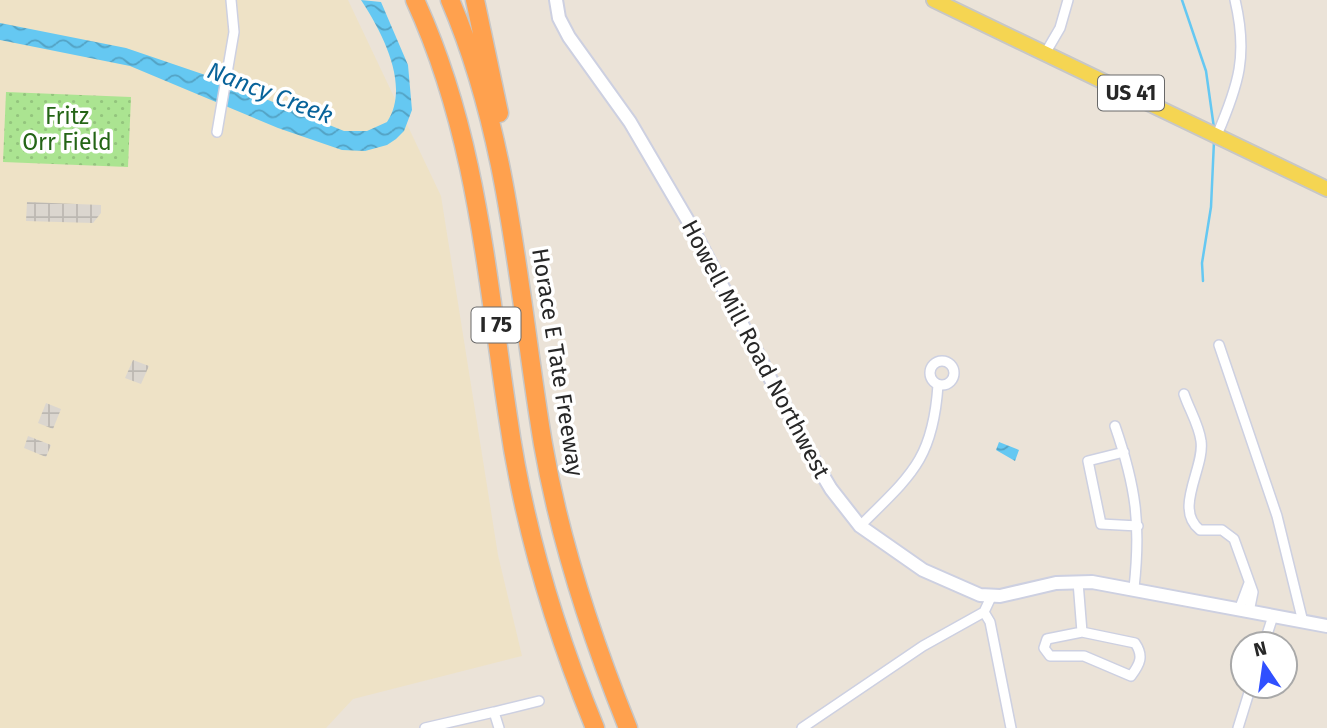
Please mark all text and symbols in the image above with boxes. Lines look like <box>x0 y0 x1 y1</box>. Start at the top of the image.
water label: Nancy Creek <box>203 56 337 130</box>
road number: US 41 <box>1098 76 1164 110</box>
park label: Fritz Orr Field <box>22 102 112 156</box>
street label: Howell Mill Road Northwest <box>676 215 836 484</box>
street label: Horace E Tate Freeway <box>526 246 590 479</box>
road number: I 75 <box>472 308 520 342</box>
north arrow <box>1229 630 1299 700</box>
text: N <box>1252 636 1269 662</box>

